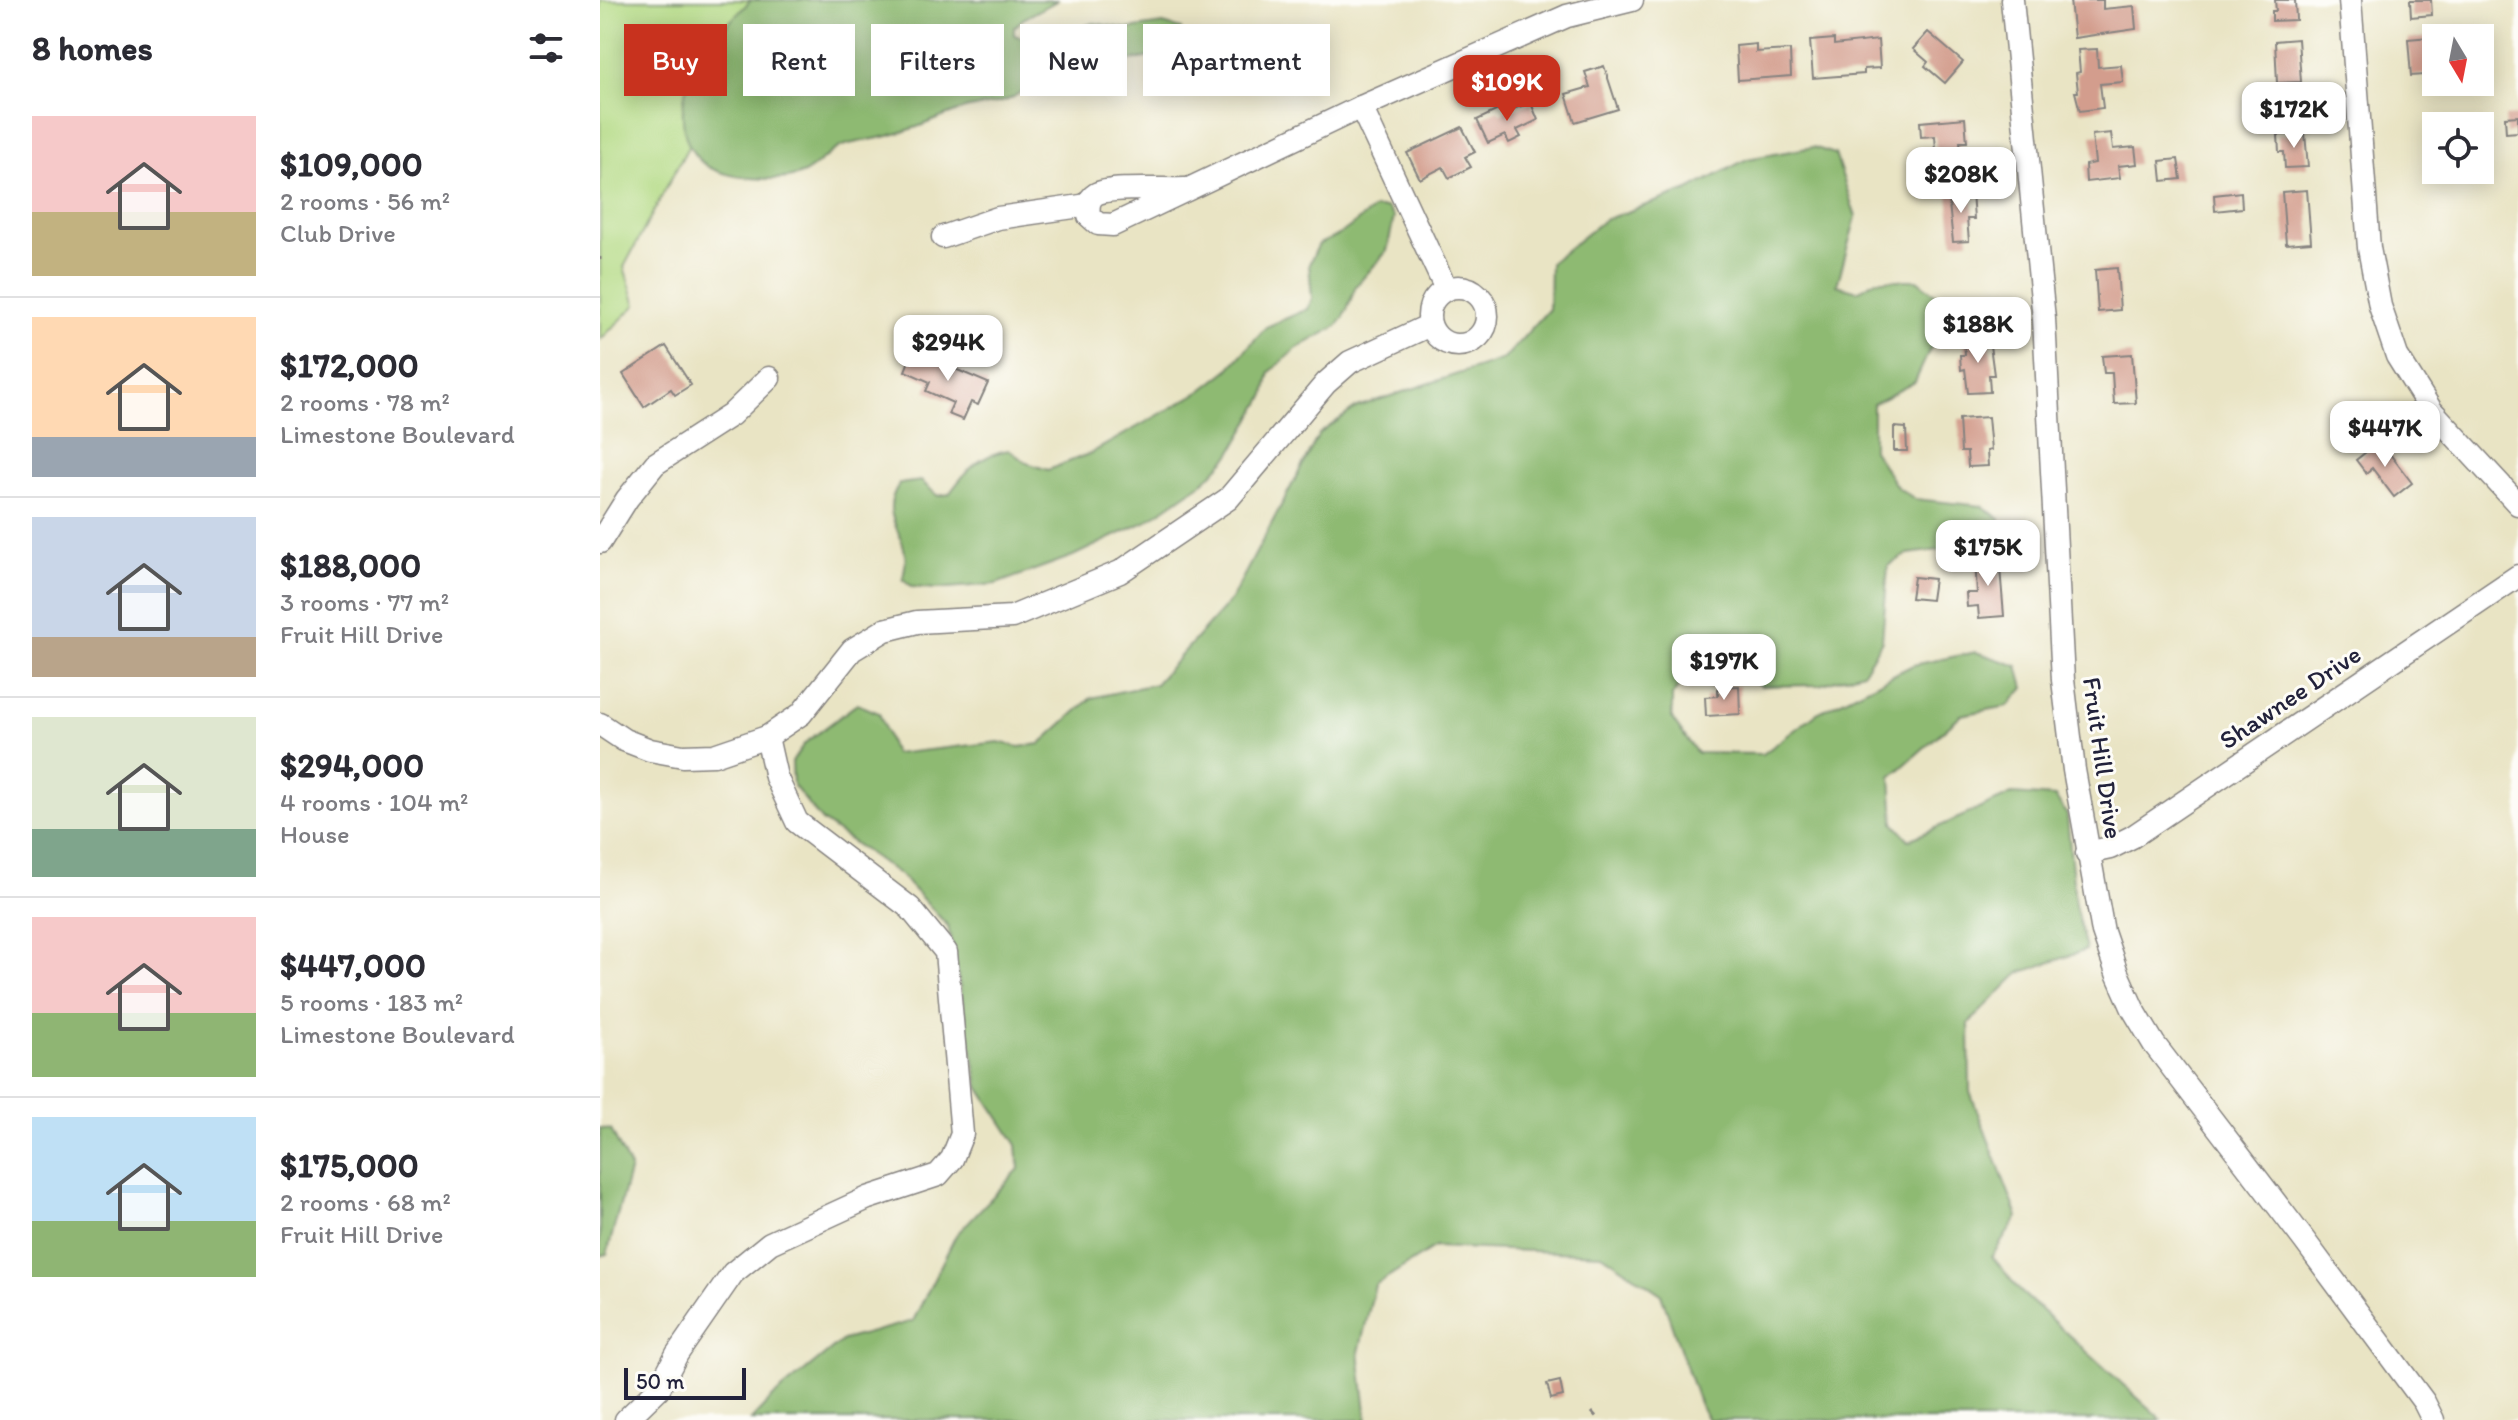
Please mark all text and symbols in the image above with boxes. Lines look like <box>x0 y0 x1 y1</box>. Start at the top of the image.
chip: Buy <box>624 24 727 96</box>
chip: Rent <box>743 24 855 96</box>
chip: Filters <box>871 24 1004 96</box>
chip: New <box>1020 24 1127 96</box>
chip: Apartment <box>1143 24 1330 96</box>
north arrow <box>2422 24 2494 96</box>
map controls <box>2422 24 2494 184</box>
icon: filters <box>524 26 568 70</box>
text: 8 homes <box>32 28 153 69</box>
pin: $109K <box>1451 55 1563 123</box>
text: $109K <box>1471 65 1543 97</box>
pin: $172K <box>2238 82 2350 150</box>
text: $172K <box>2260 92 2328 124</box>
button: locate <box>2422 112 2494 184</box>
text: $109,000 <box>280 144 423 185</box>
pin: $208K <box>1905 147 2017 215</box>
icon: home <box>96 148 192 244</box>
text: $208K <box>1924 157 1998 189</box>
text: 2 rooms · 56 m² <box>280 185 450 217</box>
text: Club Drive <box>280 217 396 249</box>
pin: $188K <box>1922 297 2034 365</box>
text: $188K <box>1943 307 2013 339</box>
pin: $294K <box>892 315 1004 383</box>
text: $294K <box>912 325 984 357</box>
text: $172,000 <box>280 345 419 386</box>
icon: home <box>96 349 192 445</box>
text: 2 rooms · 78 m² <box>280 386 450 418</box>
pin: $447K <box>2329 401 2441 469</box>
text: $447K <box>2348 411 2422 443</box>
text: Limestone Boulevard <box>280 418 515 450</box>
pin: $175K <box>1932 520 2044 588</box>
text: $175K <box>1954 530 2022 562</box>
text: $188,000 <box>280 545 421 586</box>
icon: home <box>96 549 192 645</box>
text: 3 rooms · 77 m² <box>280 586 449 618</box>
text: Fruit Hill Drive <box>280 618 443 650</box>
pin: $197K <box>1668 634 1780 702</box>
street label: Shawnee Drive <box>2213 638 2367 756</box>
text: $197K <box>1690 644 1758 676</box>
street label: Fruit Hill Drive <box>2076 675 2130 841</box>
text: $294,000 <box>280 745 424 786</box>
icon: home <box>96 749 192 845</box>
text: 4 rooms · 104 m² <box>280 786 468 818</box>
text: House <box>280 818 350 850</box>
text: $447,000 <box>280 945 426 986</box>
icon: home <box>96 949 192 1045</box>
text: 5 rooms · 183 m² <box>280 986 463 1018</box>
text: Limestone Boulevard <box>280 1018 515 1050</box>
text: $175,000 <box>280 1145 419 1186</box>
icon: home <box>96 1149 192 1245</box>
text: 2 rooms · 68 m² <box>280 1186 451 1218</box>
text: Fruit Hill Drive <box>280 1218 443 1250</box>
scale bar <box>624 1364 746 1400</box>
text: 50 m <box>636 1368 685 1395</box>

